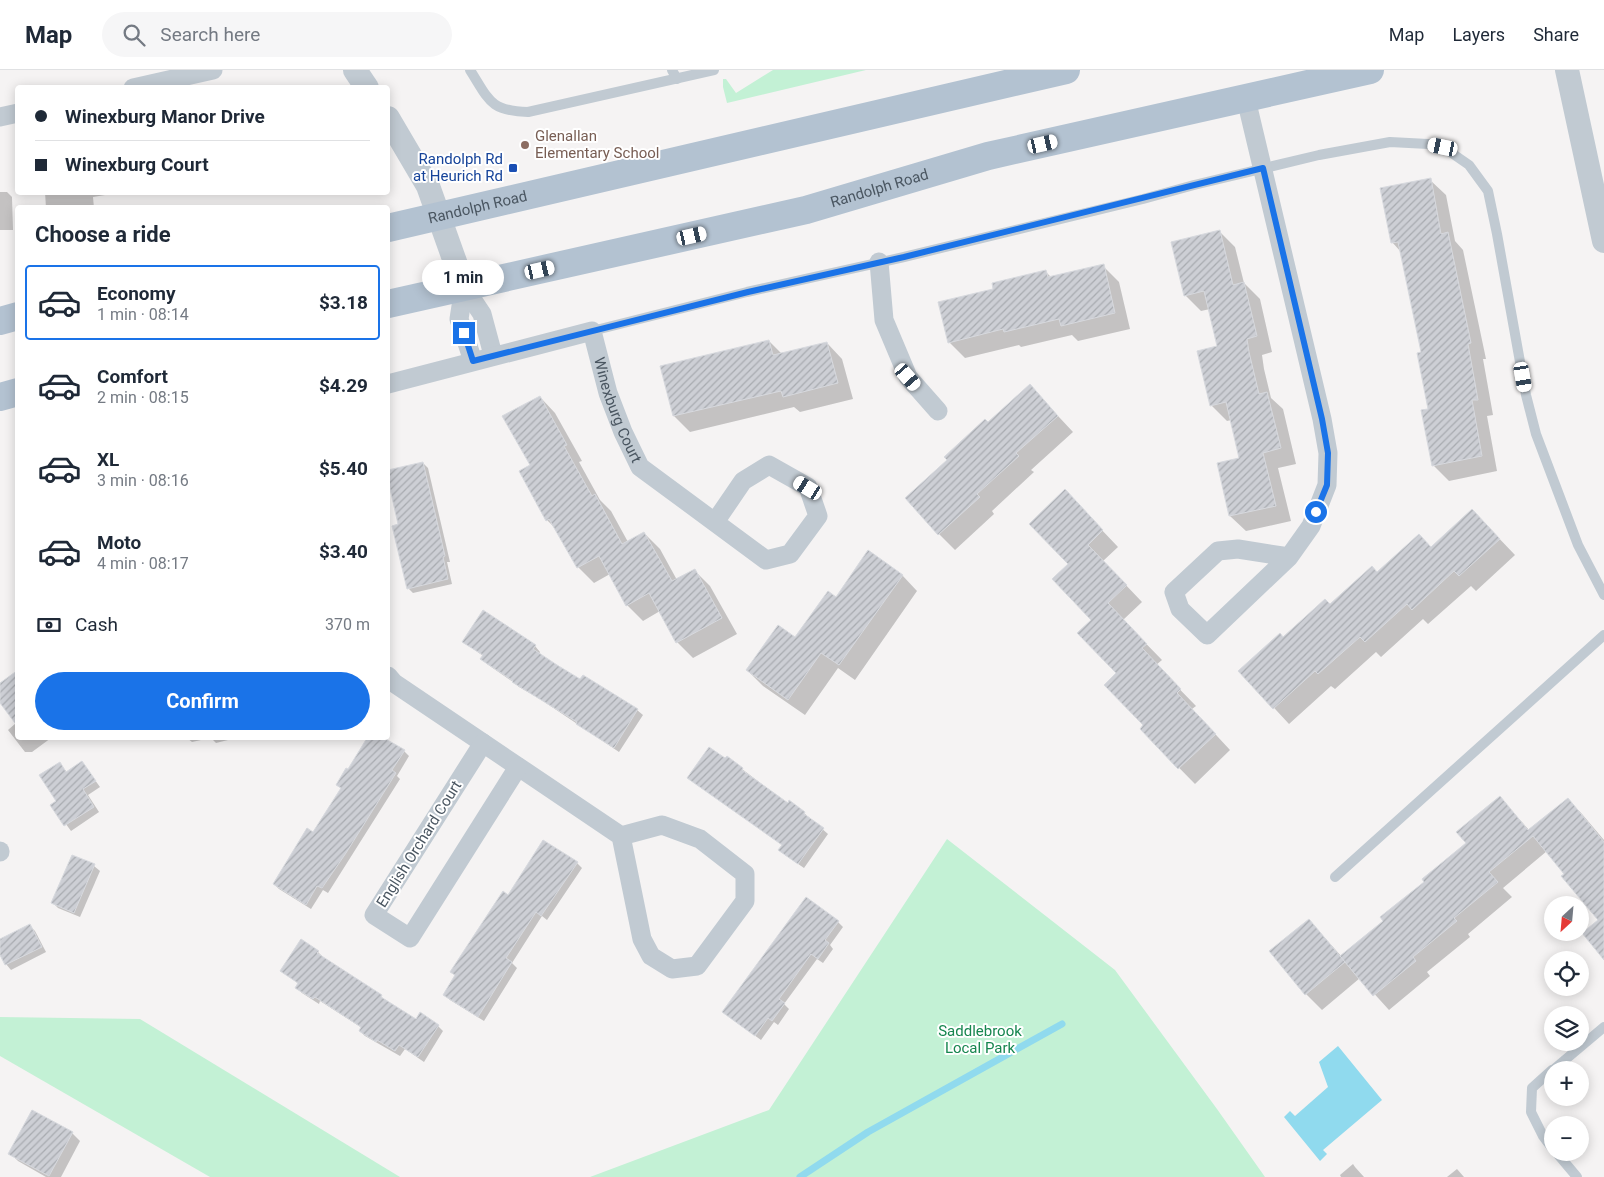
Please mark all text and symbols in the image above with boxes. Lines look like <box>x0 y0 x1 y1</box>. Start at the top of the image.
search box <box>102 12 452 57</box>
text: Map <box>25 21 72 49</box>
icon: search <box>120 21 148 49</box>
text: Search here <box>160 23 260 46</box>
text: Map <box>1389 24 1424 45</box>
text: Layers <box>1452 24 1505 45</box>
text: Share <box>1533 24 1579 45</box>
text: Winexburg Manor Drive <box>65 105 265 128</box>
place label: Glenallan Elementary School <box>535 127 659 162</box>
car <box>1026 133 1059 155</box>
car <box>1426 137 1459 157</box>
marker: Glenallan Elementary School <box>519 139 531 151</box>
place label: Randolph Rd at Heurich Rd <box>413 150 503 185</box>
text: Winexburg Court <box>65 153 209 176</box>
marker: Randolph Rd at Heurich Rd <box>507 162 519 174</box>
street label: Randolph Road <box>828 165 931 211</box>
street label: Randolph Road <box>426 187 529 227</box>
text: Choose a ride <box>35 222 171 247</box>
car <box>675 225 708 247</box>
car <box>523 259 556 281</box>
callout: 1 min <box>423 260 505 296</box>
text: 1 min <box>443 268 483 287</box>
icon: car <box>37 280 82 325</box>
text: Economy <box>97 282 176 305</box>
text: $3.18 <box>319 291 368 314</box>
text: 1 min · 08:14 <box>97 305 189 324</box>
route end <box>453 322 475 344</box>
street label: Winexburg Court <box>590 355 646 466</box>
car <box>892 361 923 393</box>
car <box>1513 361 1532 393</box>
icon: car <box>37 363 82 408</box>
text: Comfort <box>97 365 168 388</box>
text: $4.29 <box>319 374 368 397</box>
text: 2 min · 08:15 <box>97 388 189 407</box>
icon: car <box>37 446 82 491</box>
text: XL <box>97 448 119 471</box>
text: $5.40 <box>319 457 368 480</box>
text: 3 min · 08:16 <box>97 471 189 490</box>
car <box>791 474 824 502</box>
route start <box>1305 501 1327 523</box>
icon: car <box>37 529 82 574</box>
text: Moto <box>97 531 141 554</box>
text: $3.40 <box>319 540 368 563</box>
text: 4 min · 08:17 <box>97 554 189 573</box>
icon: cash <box>35 611 63 639</box>
text: Cash <box>75 613 118 636</box>
text: 370 m <box>325 615 370 634</box>
button: Confirm <box>35 672 370 730</box>
street label: English Orchard Court <box>373 777 465 911</box>
north arrow <box>1544 896 1589 941</box>
map controls <box>1544 896 1589 1161</box>
button: locate <box>1544 951 1589 996</box>
button: layers <box>1544 1006 1589 1051</box>
park label: Saddlebrook Local Park <box>938 1022 1022 1057</box>
button: + <box>1544 1061 1589 1106</box>
button: − <box>1544 1116 1589 1161</box>

